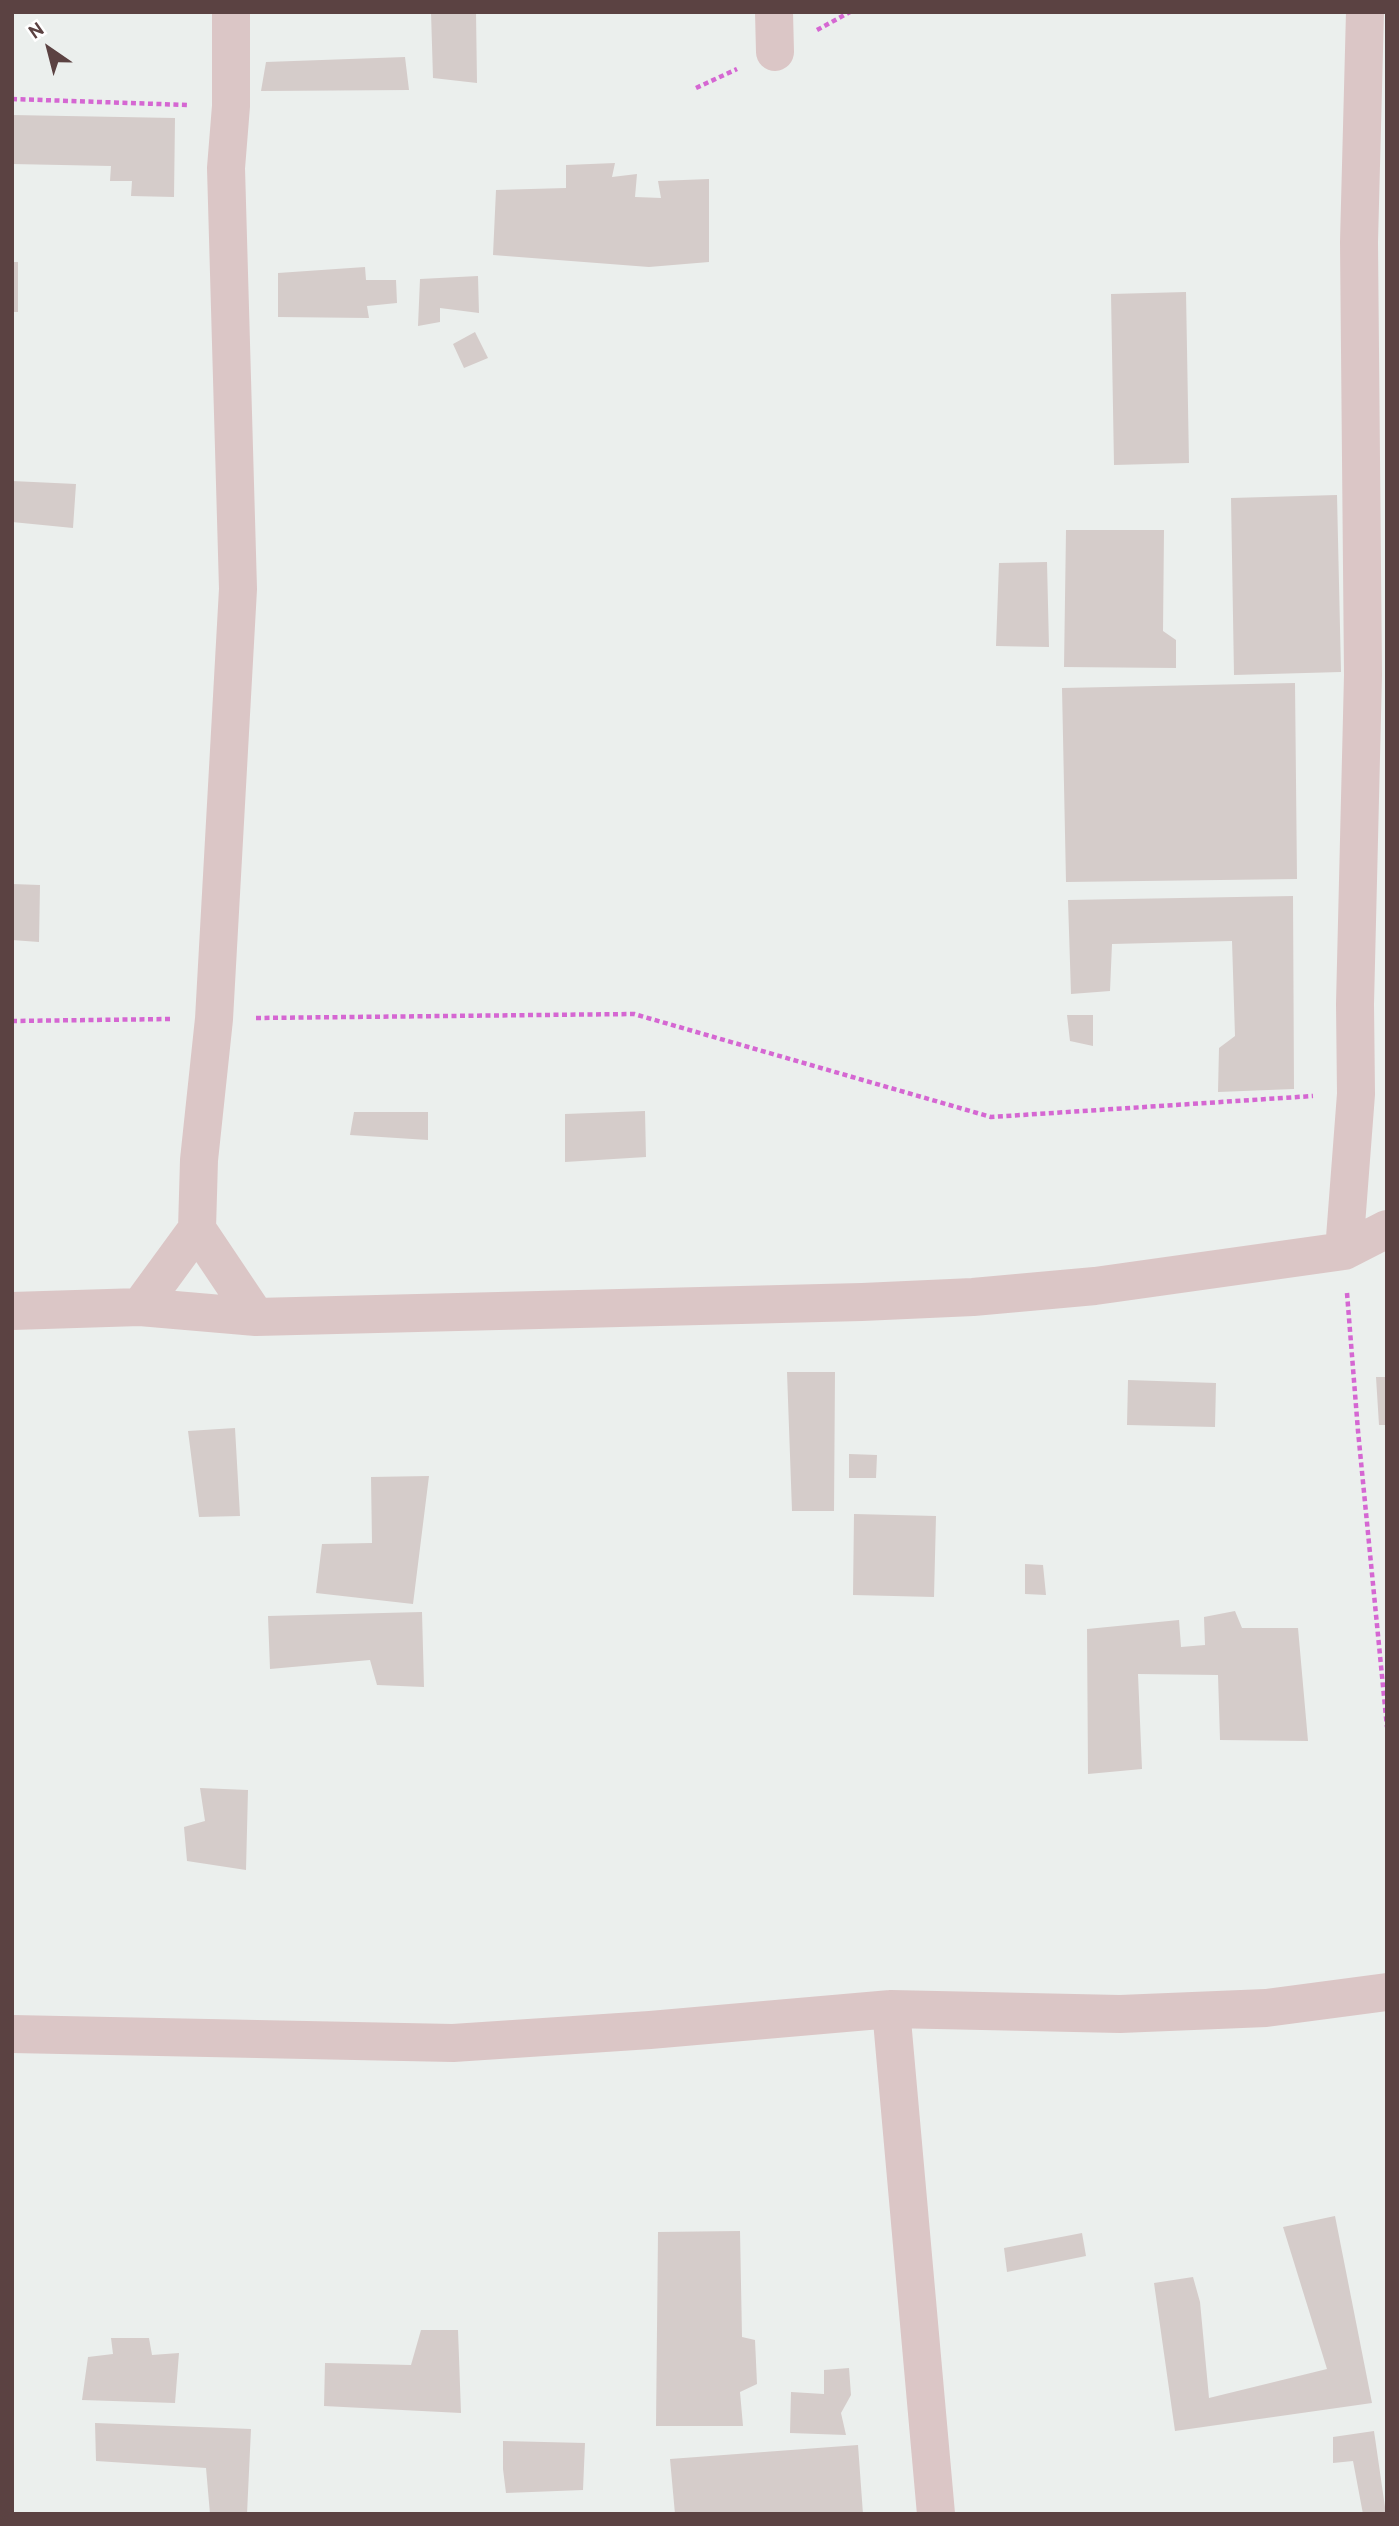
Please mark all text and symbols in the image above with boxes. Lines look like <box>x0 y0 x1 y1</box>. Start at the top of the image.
north arrow <box>14 14 84 84</box>
text: N <box>24 18 49 46</box>

